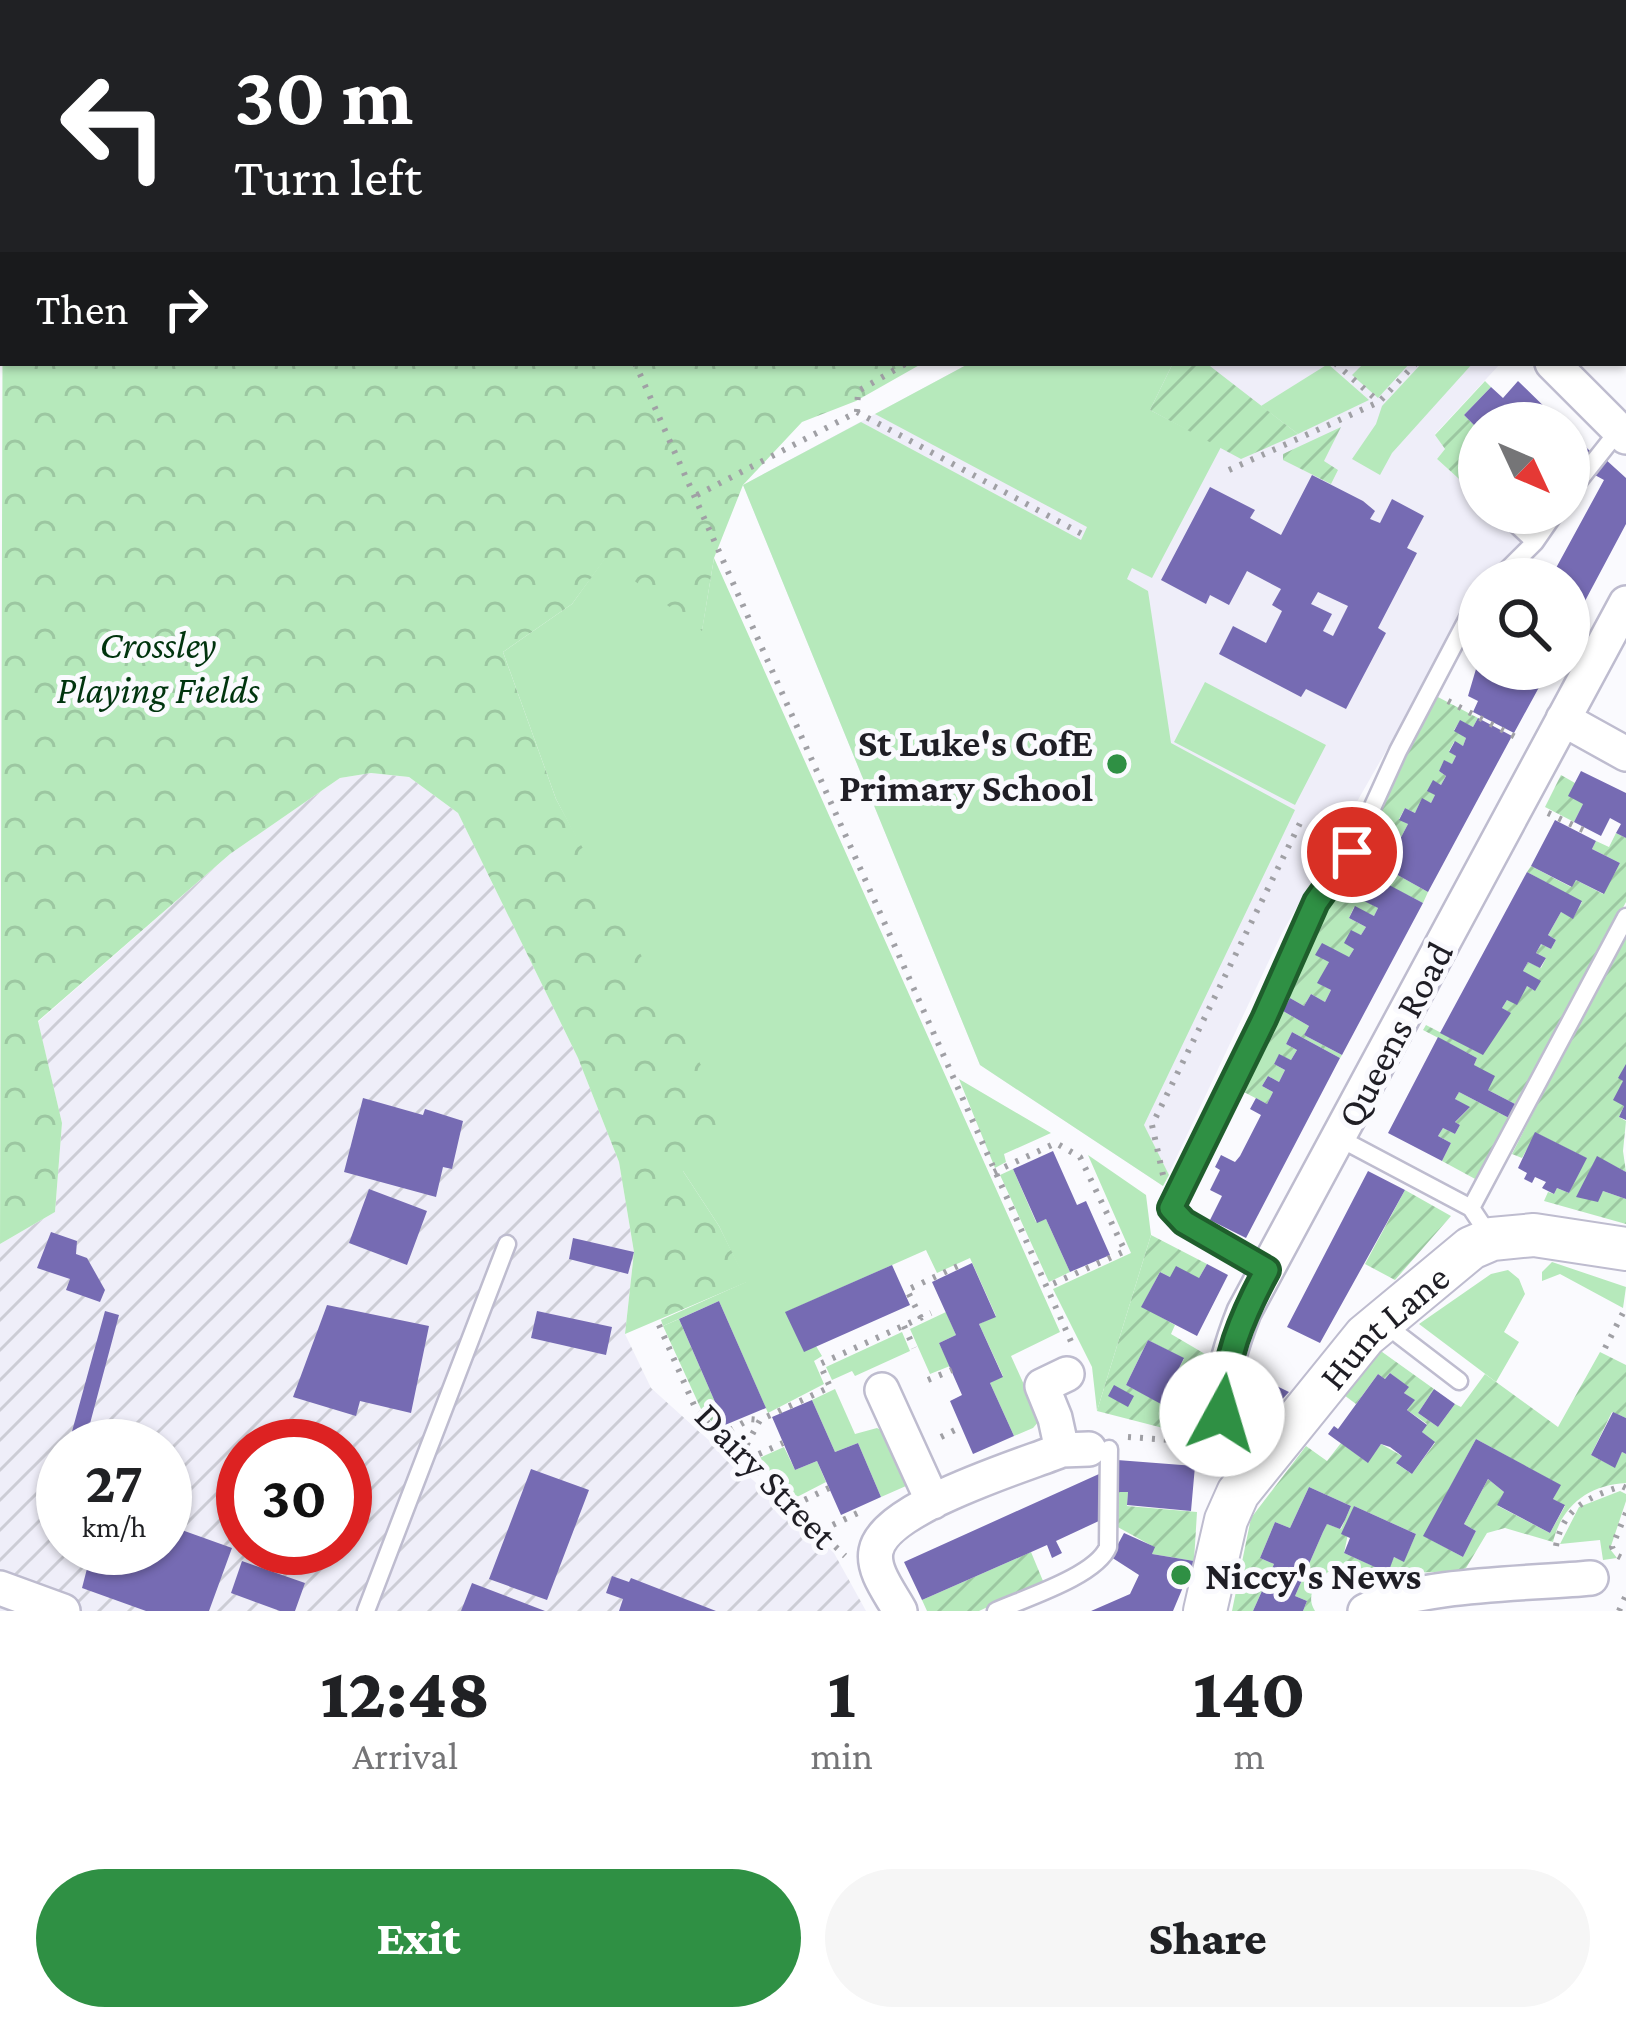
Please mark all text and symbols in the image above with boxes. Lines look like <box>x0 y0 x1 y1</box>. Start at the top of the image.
icon: left <box>36 48 192 204</box>
text: 30 m <box>234 49 413 142</box>
text: Turn left <box>234 147 422 207</box>
icon: right <box>153 276 219 342</box>
text: Then <box>36 284 129 334</box>
north arrow <box>1458 402 1590 534</box>
map controls <box>1458 402 1590 690</box>
button: search <box>1458 558 1590 690</box>
park label: Crossley Playing Fields <box>57 623 259 712</box>
place label: St Luke's CofE Primary School <box>839 721 1093 809</box>
marker: St Luke's CofE Primary School <box>1104 751 1130 777</box>
pin <box>1301 801 1403 903</box>
icon: arrive <box>1319 819 1385 885</box>
street label: Queens Road <box>1328 934 1461 1134</box>
street label: Hunt Lane <box>1310 1255 1457 1398</box>
position arrow <box>1159 1351 1285 1477</box>
street label: Dairy Street <box>686 1394 847 1558</box>
speed limit sign: 30 <box>216 1419 372 1575</box>
text: 27 <box>85 1448 143 1515</box>
text: km/h <box>82 1510 146 1543</box>
place label: Niccy's News <box>1205 1554 1421 1597</box>
marker: Niccy's News <box>1168 1562 1194 1588</box>
text: 12:48 <box>320 1652 490 1732</box>
text: 1 <box>828 1652 856 1732</box>
text: 140 <box>1193 1652 1306 1732</box>
text: Arrival <box>352 1734 458 1777</box>
text: min <box>810 1734 873 1777</box>
text: m <box>1234 1734 1265 1777</box>
button: Exit <box>36 1869 801 2007</box>
button: Share <box>825 1869 1590 2007</box>

